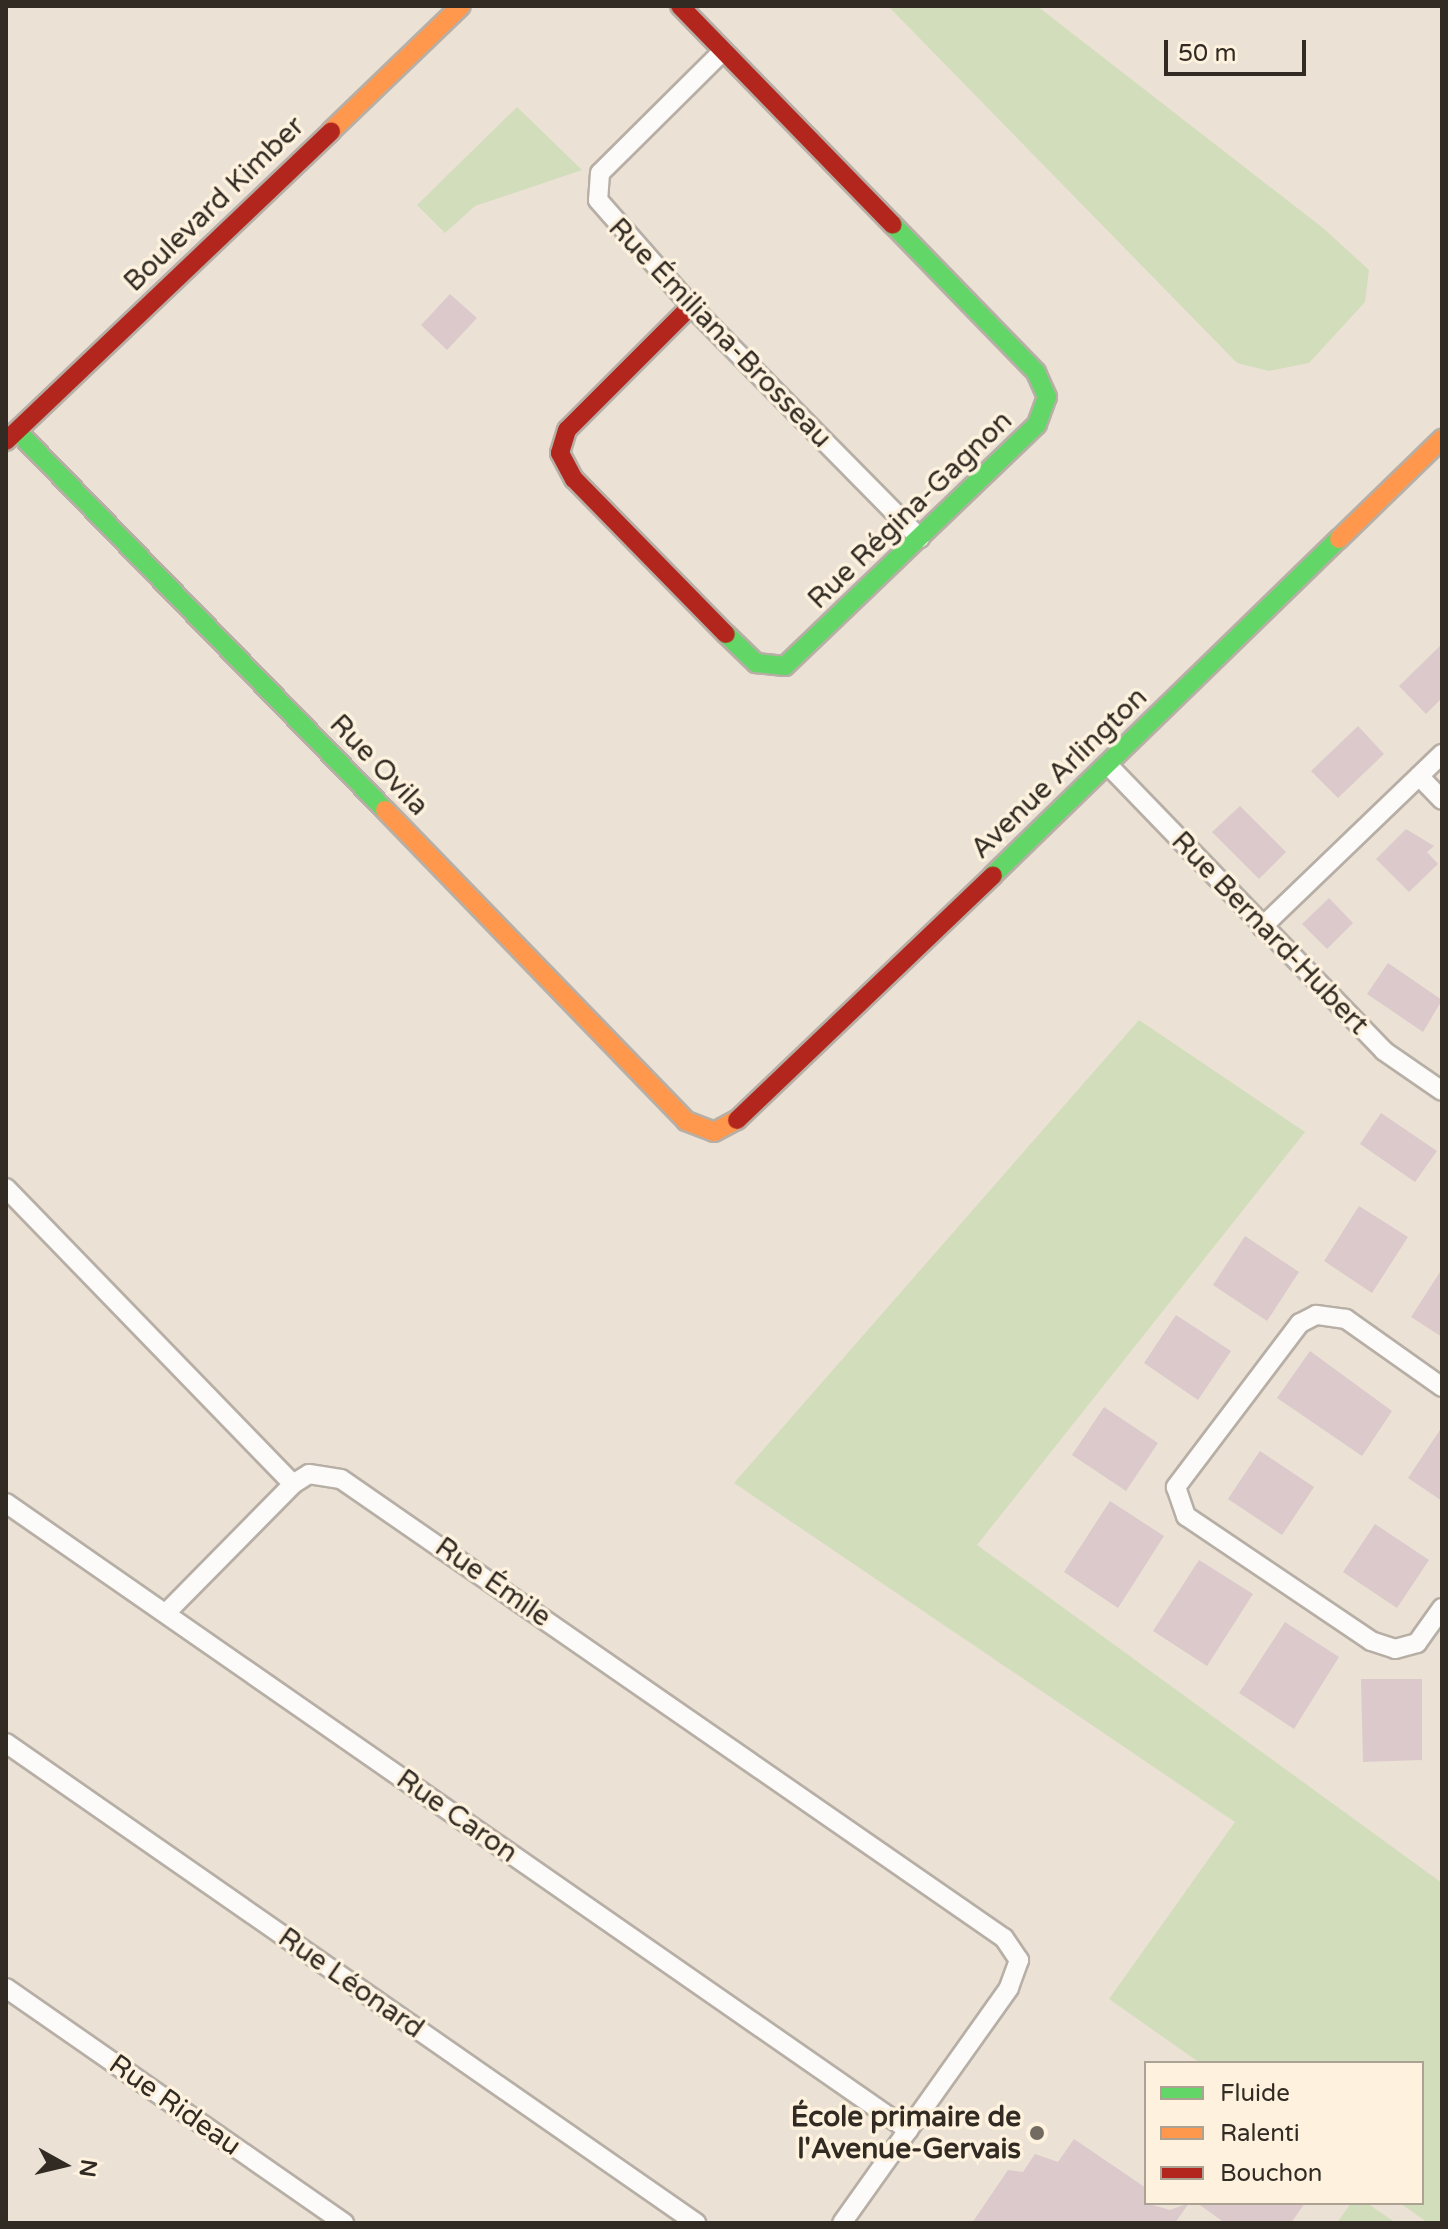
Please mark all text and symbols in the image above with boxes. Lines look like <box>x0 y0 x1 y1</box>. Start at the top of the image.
scale bar <box>1168 24 1310 74</box>
text: 50 m <box>1178 39 1236 68</box>
street label: Boulevard Kimber <box>117 109 311 299</box>
street label: Rue Émiliana-Brosseau <box>602 211 838 455</box>
street label: Rue Régina-Gagnon <box>801 404 1019 616</box>
street label: Avenue Arlington <box>964 680 1154 866</box>
street label: Rue Ovila <box>323 708 435 822</box>
street label: Rue Bernard-Hubert <box>1164 824 1376 1042</box>
street label: Rue Émile <box>429 1530 557 1634</box>
street label: Rue Caron <box>390 1762 524 1870</box>
street label: Rue Léonard <box>272 1921 430 2045</box>
street label: Rue Rideau <box>103 2047 247 2163</box>
legend <box>1144 2061 1424 2205</box>
text: Fluide <box>1220 2079 1290 2108</box>
place label: École primaire de l'Avenue-Gervais <box>791 2100 1021 2166</box>
text: Ralenti <box>1220 2119 1300 2148</box>
marker: École primaire de l'Avenue-Gervais <box>1028 2124 1046 2142</box>
north arrow <box>24 2125 104 2205</box>
text: N <box>74 2158 102 2179</box>
text: Bouchon <box>1220 2159 1322 2188</box>

